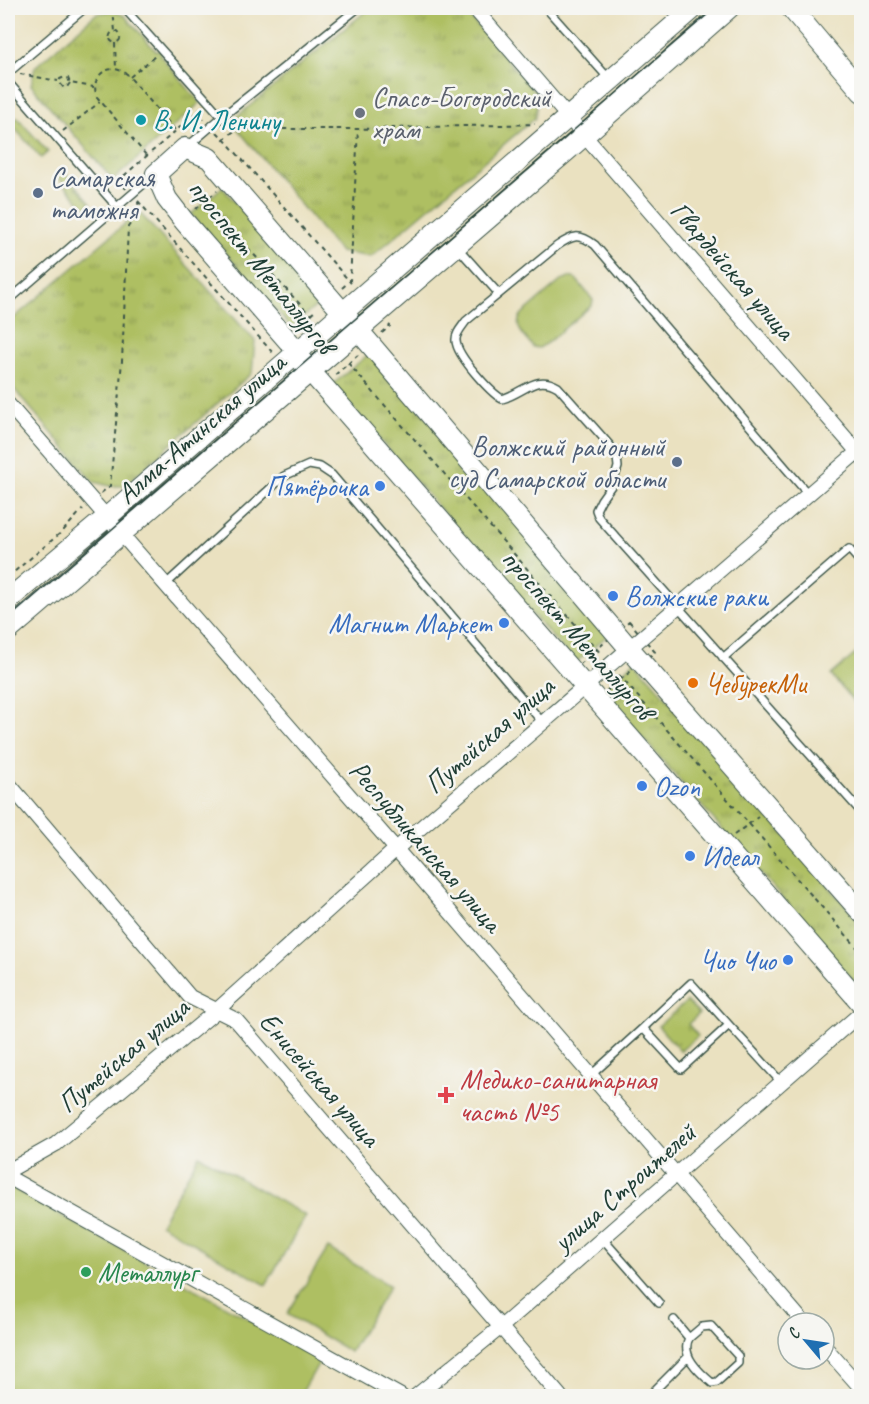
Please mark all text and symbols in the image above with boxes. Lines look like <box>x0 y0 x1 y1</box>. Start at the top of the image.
place label: Спасо-Богородский храм <box>372 80 552 147</box>
place label: В. И. Ленину <box>153 103 282 138</box>
marker: Спасо-Богородский храм <box>353 106 367 120</box>
marker: В. И. Ленину <box>134 113 148 127</box>
place label: Самарская таможня <box>50 160 155 227</box>
street label: проспект Металлургов <box>181 171 347 365</box>
marker: Самарская таможня <box>31 186 45 200</box>
street label: Гвардейская улица <box>663 193 804 348</box>
street label: Алма-Атинская улица <box>109 343 295 511</box>
place label: Волжский районный суд Самарской области <box>448 429 668 496</box>
marker: Волжский районный суд Самарской области <box>670 455 684 469</box>
place label: Пятёрочка <box>265 469 370 504</box>
marker: Пятёрочка <box>373 479 387 493</box>
street label: проспект Металлургов <box>494 541 665 731</box>
place label: Волжские раки <box>625 579 770 614</box>
marker: Волжские раки <box>606 589 620 603</box>
place label: Магнит Маркет <box>328 606 493 641</box>
marker: Магнит Маркет <box>497 616 511 630</box>
place label: ЧебурекМи <box>705 666 808 701</box>
street label: Путейская улица <box>417 668 563 801</box>
marker: ЧебурекМи <box>686 676 700 690</box>
street label: Республиканская улица <box>342 753 512 941</box>
place label: Ozon <box>654 769 700 804</box>
marker: Ozon <box>635 779 649 793</box>
place label: Идеал <box>702 839 760 874</box>
marker: Идеал <box>683 849 697 863</box>
place label: Чио Чио <box>700 943 778 978</box>
marker: Чио Чио <box>781 953 795 967</box>
street label: Путейская улица <box>50 989 197 1120</box>
street label: Енисейская улица <box>252 1004 389 1155</box>
place label: Медико-санитарная часть №5 <box>460 1062 658 1129</box>
marker: Медико-санитарная часть №5 <box>437 1086 455 1104</box>
street label: улица Строителей <box>544 1114 704 1260</box>
place label: Металлург <box>98 1255 201 1290</box>
marker: Металлург <box>79 1265 93 1279</box>
north arrow <box>776 1311 836 1371</box>
text: С <box>783 1324 805 1342</box>

